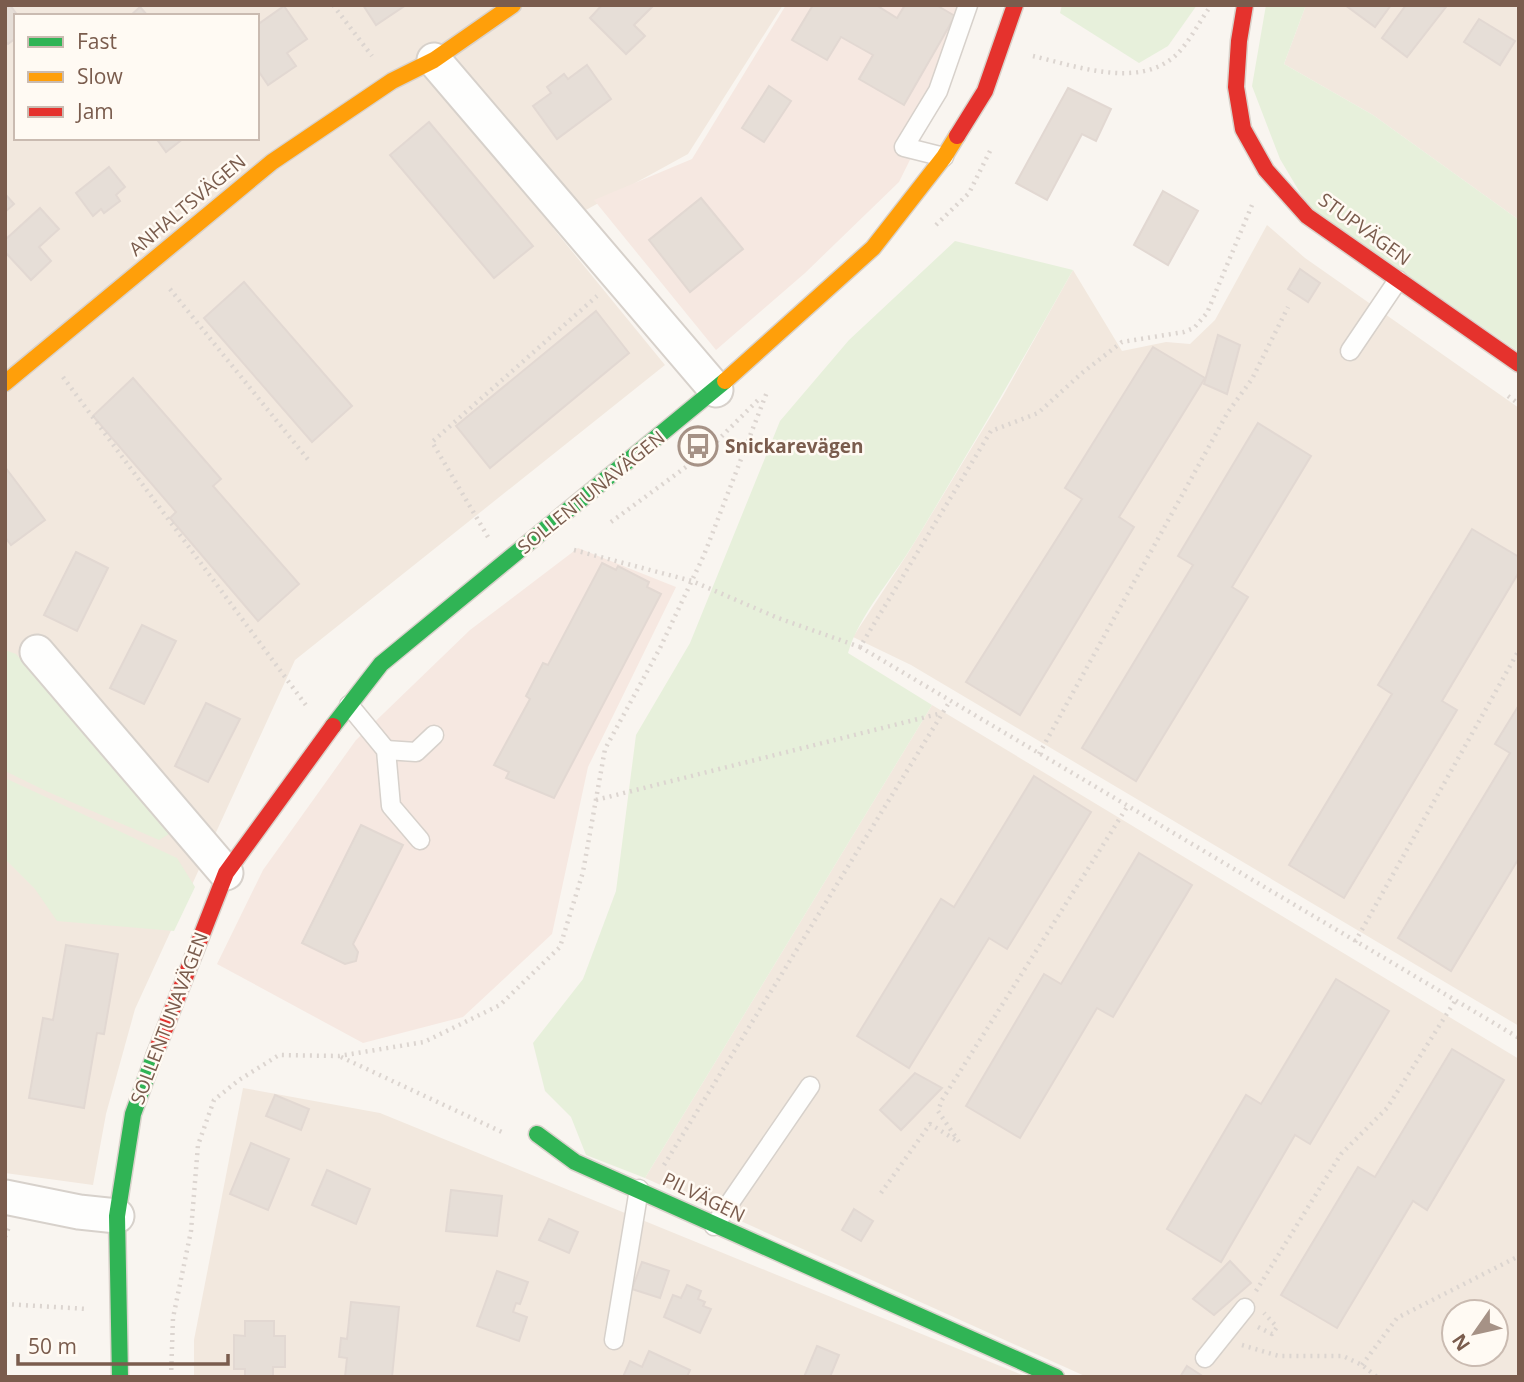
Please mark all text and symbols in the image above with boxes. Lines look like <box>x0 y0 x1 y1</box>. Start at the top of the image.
legend <box>14 14 259 140</box>
text: Fast <box>77 27 117 55</box>
text: Slow <box>77 62 123 90</box>
text: Jam <box>75 97 114 125</box>
street label: ANHALTSVÄGEN <box>123 148 251 262</box>
street label: STUPVÄGEN <box>1314 187 1416 271</box>
street label: SOLLENTUNAVÄGEN <box>512 424 670 560</box>
bus stop icon: Snickarevägen <box>677 425 719 467</box>
place label: Snickarevägen <box>725 433 863 459</box>
street label: SOLLENTUNAVÄGEN <box>124 928 214 1108</box>
street label: PILVÄGEN <box>658 1166 750 1228</box>
north arrow <box>1440 1298 1510 1368</box>
scale bar <box>18 1322 228 1366</box>
text: N <box>1446 1329 1476 1356</box>
text: 50 m <box>28 1332 77 1360</box>

